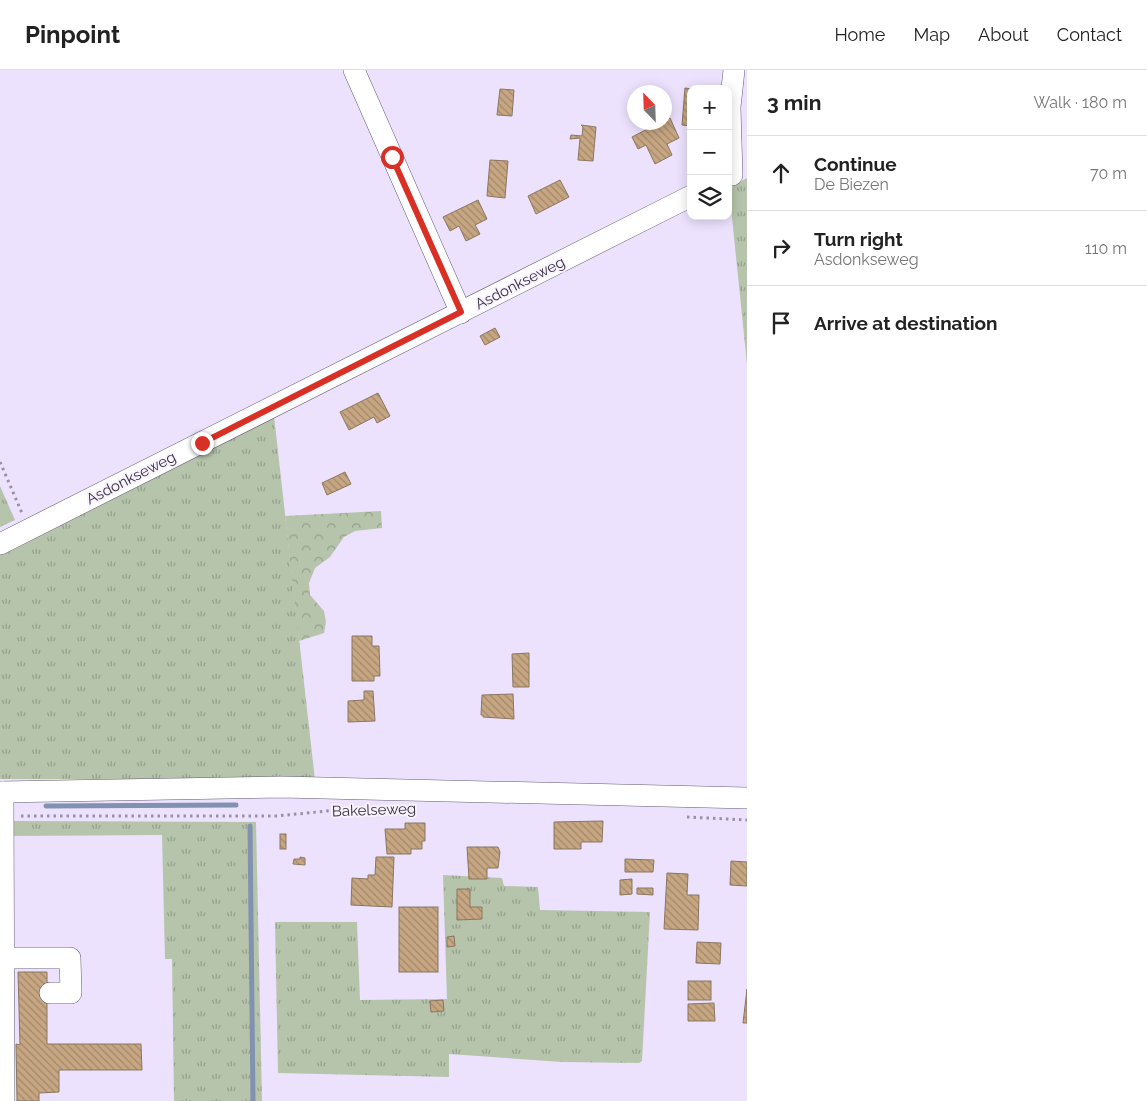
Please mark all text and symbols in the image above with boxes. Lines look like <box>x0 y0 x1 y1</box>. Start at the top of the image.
text: Pinpoint <box>25 20 120 49</box>
text: Home <box>834 24 885 45</box>
text: Map <box>913 24 950 45</box>
text: About <box>978 24 1029 45</box>
text: Contact <box>1057 24 1122 45</box>
north arrow <box>627 85 672 130</box>
map controls <box>687 85 732 220</box>
button: + <box>687 85 732 130</box>
text: 3 min <box>767 90 821 115</box>
text: Walk · 180 m <box>1033 93 1127 112</box>
button: − <box>687 130 732 175</box>
route start <box>381 146 404 169</box>
text: Continue <box>814 153 897 175</box>
icon: ahead <box>767 159 795 187</box>
text: 70 m <box>1090 164 1127 183</box>
button: layers <box>687 175 732 220</box>
text: De Biezen <box>814 175 889 194</box>
text: Turn right <box>814 228 903 250</box>
icon: right <box>767 234 795 262</box>
text: 110 m <box>1085 239 1127 258</box>
text: Asdonkseweg <box>814 250 919 269</box>
street label: Asdonkseweg <box>472 253 568 313</box>
icon: arrive <box>767 309 795 337</box>
text: Arrive at destination <box>814 312 998 334</box>
route end <box>191 432 214 455</box>
street label: Asdonkseweg <box>83 448 179 508</box>
street label: Bakelseweg <box>331 800 417 820</box>

